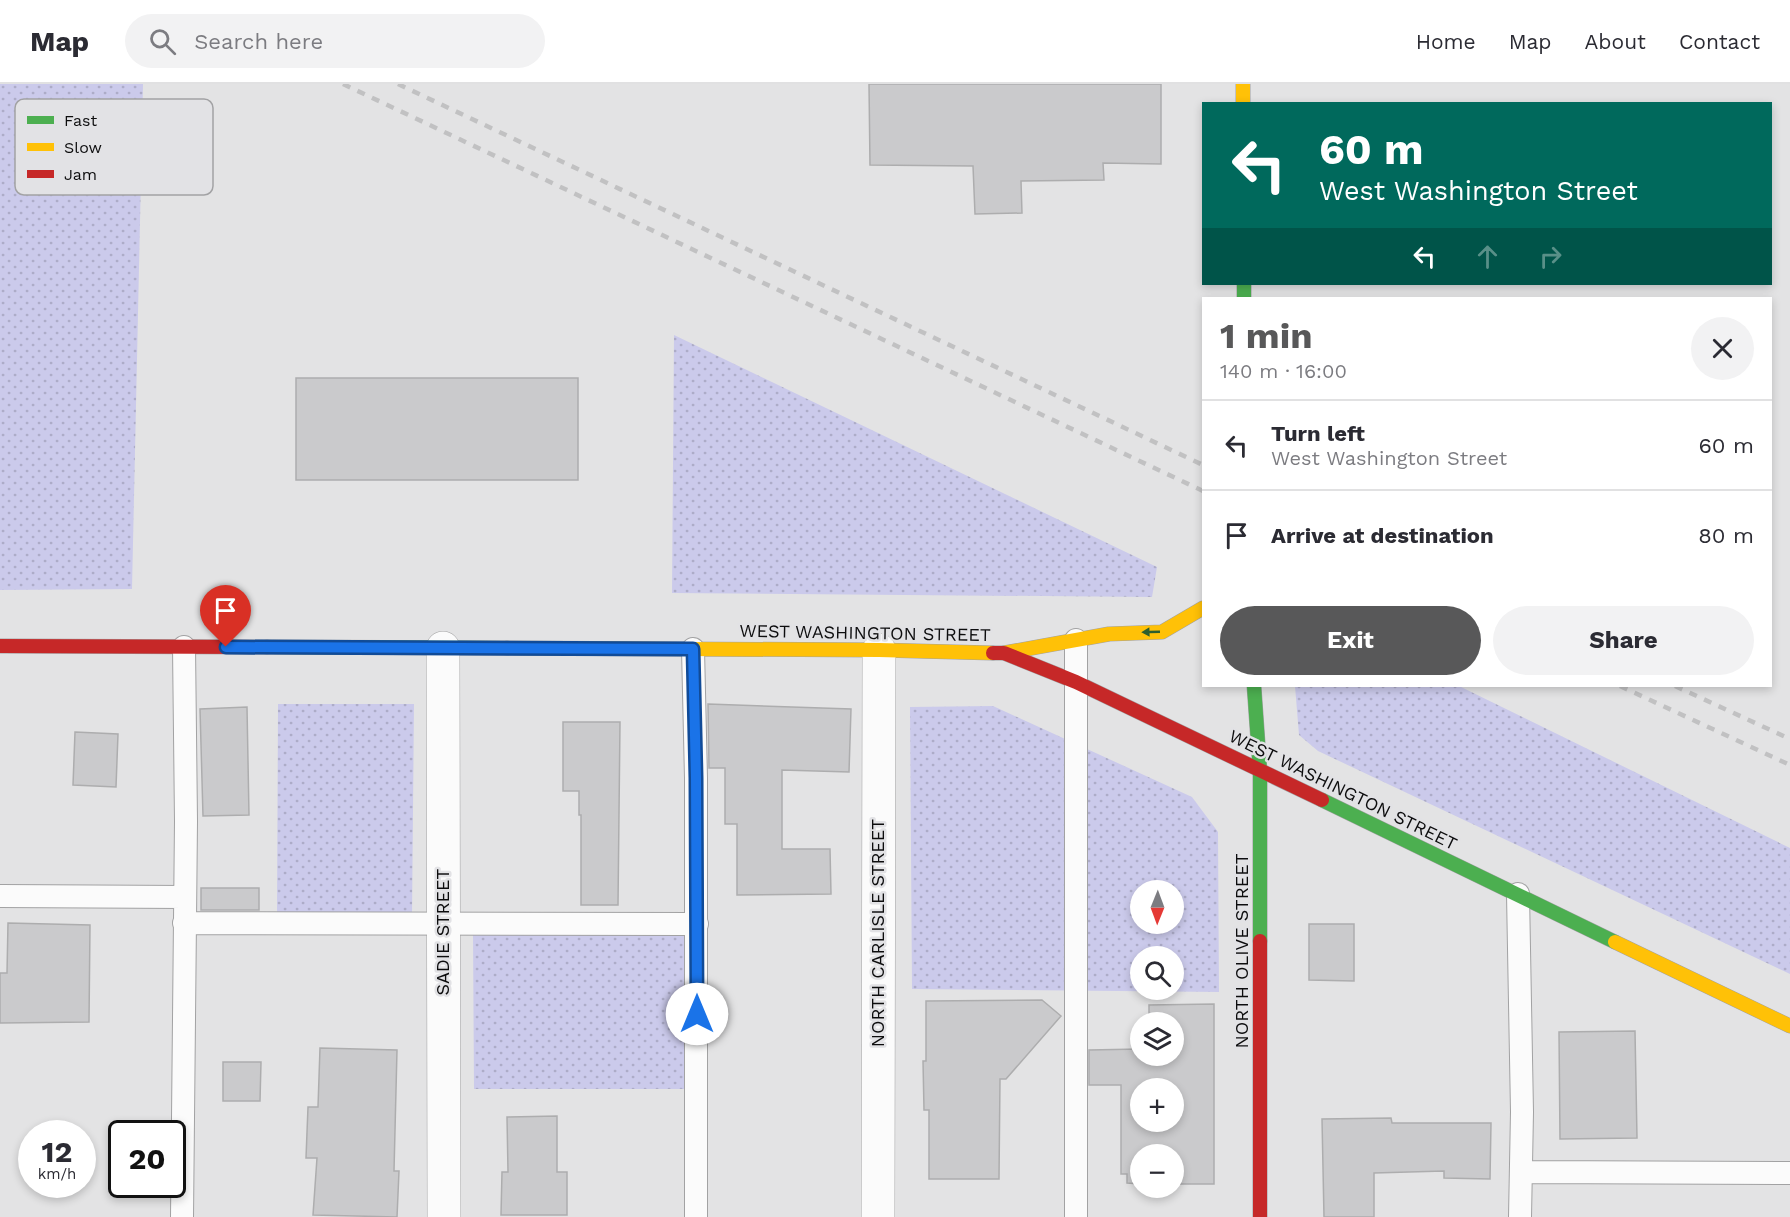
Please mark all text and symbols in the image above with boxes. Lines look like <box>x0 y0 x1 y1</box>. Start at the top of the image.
search box <box>125 14 545 68</box>
text: Map <box>30 25 89 58</box>
icon: search <box>146 25 179 58</box>
text: Search here <box>194 29 323 54</box>
text: Home <box>1416 29 1476 54</box>
text: Map <box>1509 29 1552 54</box>
text: About <box>1585 29 1646 54</box>
text: Contact <box>1679 29 1760 54</box>
legend <box>15 99 213 195</box>
text: Fast <box>64 111 97 130</box>
text: 60 m <box>1319 125 1423 174</box>
icon: left <box>1220 126 1298 204</box>
text: Slow <box>64 138 102 157</box>
text: Jam <box>64 165 97 184</box>
text: West Washington Street <box>1319 175 1638 207</box>
icon: left <box>1408 240 1441 273</box>
icon: ahead <box>1471 240 1504 273</box>
icon: right <box>1534 240 1567 273</box>
text: 1 min <box>1220 315 1312 357</box>
button: close <box>1691 317 1754 380</box>
text: 140 m · 16:00 <box>1220 359 1347 383</box>
text: Turn left <box>1271 421 1365 446</box>
icon: left <box>1220 429 1253 462</box>
text: 60 m <box>1698 433 1754 458</box>
text: West Washington Street <box>1271 446 1507 470</box>
icon: arrive <box>1220 519 1253 552</box>
text: Arrive at destination <box>1271 523 1494 548</box>
text: 80 m <box>1698 523 1754 548</box>
pin <box>200 585 251 647</box>
icon: arrive <box>209 594 242 627</box>
button: Exit <box>1220 606 1481 675</box>
button: Share <box>1493 606 1754 675</box>
street label: WEST WASHINGTON STREET <box>739 620 991 645</box>
one-way arrow <box>1141 628 1160 637</box>
street label: WEST WASHINGTON STREET <box>1226 725 1461 854</box>
street label: NORTH CARLISLE STREET <box>867 819 888 1047</box>
street label: NORTH OLIVE STREET <box>1231 853 1252 1049</box>
street label: SADIE STREET <box>432 868 453 995</box>
north arrow <box>1130 880 1184 934</box>
map controls <box>1130 880 1184 1198</box>
button: search <box>1130 946 1184 1000</box>
position arrow <box>665 982 729 1046</box>
button: layers <box>1130 1012 1184 1066</box>
button: + <box>1130 1078 1184 1132</box>
speed limit sign: 20 <box>108 1120 186 1198</box>
text: 12 <box>42 1134 72 1169</box>
button: − <box>1130 1144 1184 1198</box>
text: km/h <box>38 1165 76 1183</box>

